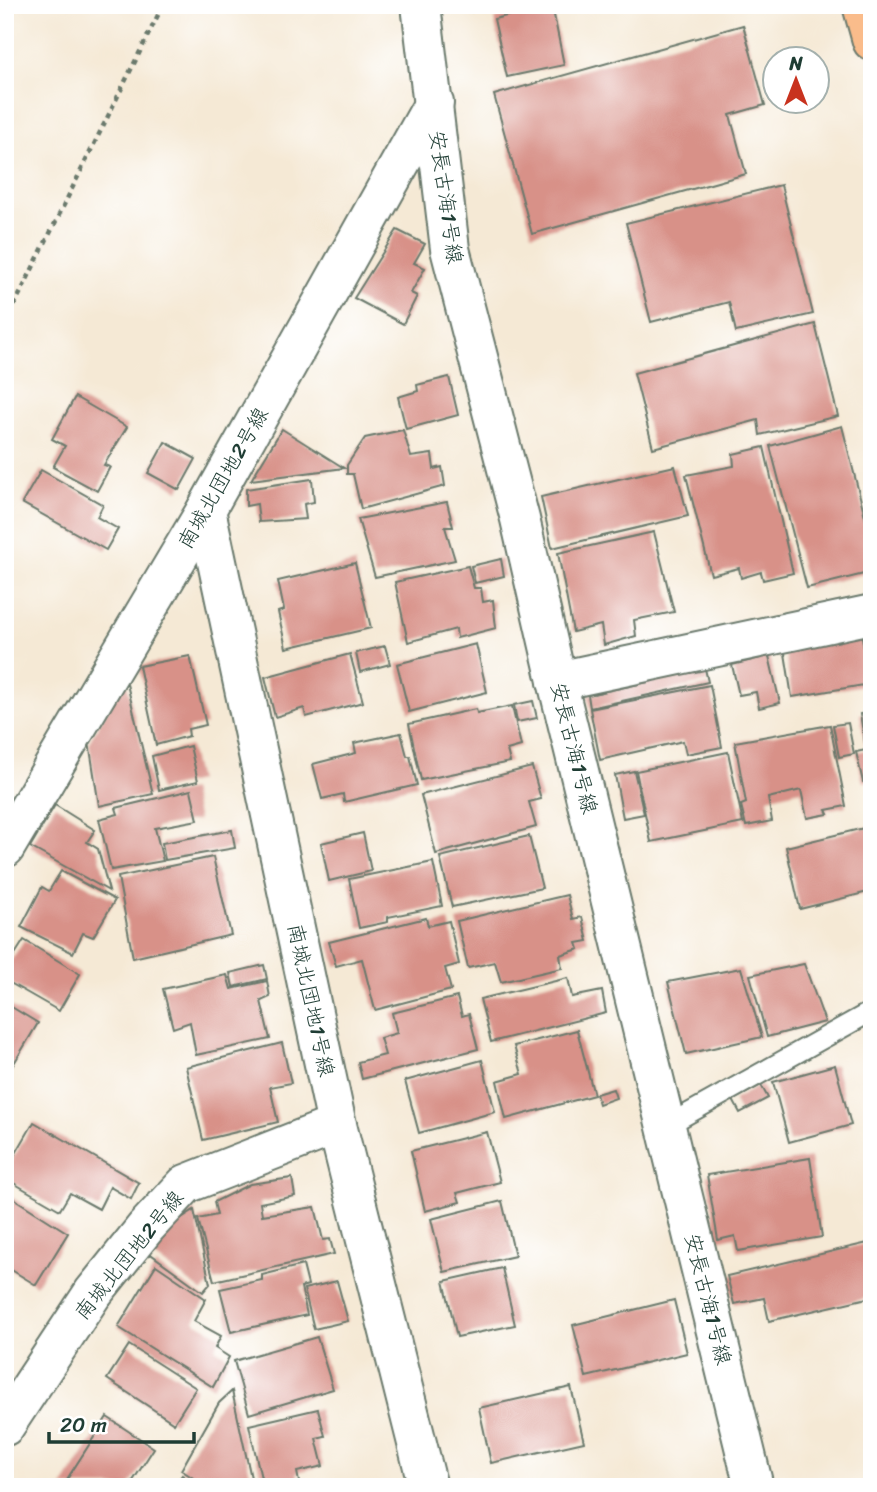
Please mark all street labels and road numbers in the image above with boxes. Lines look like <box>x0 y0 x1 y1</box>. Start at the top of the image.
street label: 安長古海1号線 <box>418 128 474 266</box>
street label: 南城北団地2号線 <box>167 400 279 556</box>
street label: 安長古海1号線 <box>539 678 609 818</box>
street label: 南城北団地1号線 <box>276 920 346 1080</box>
street label: 南城北団地2号線 <box>64 1181 194 1329</box>
street label: 安長古海1号線 <box>673 1229 743 1369</box>

